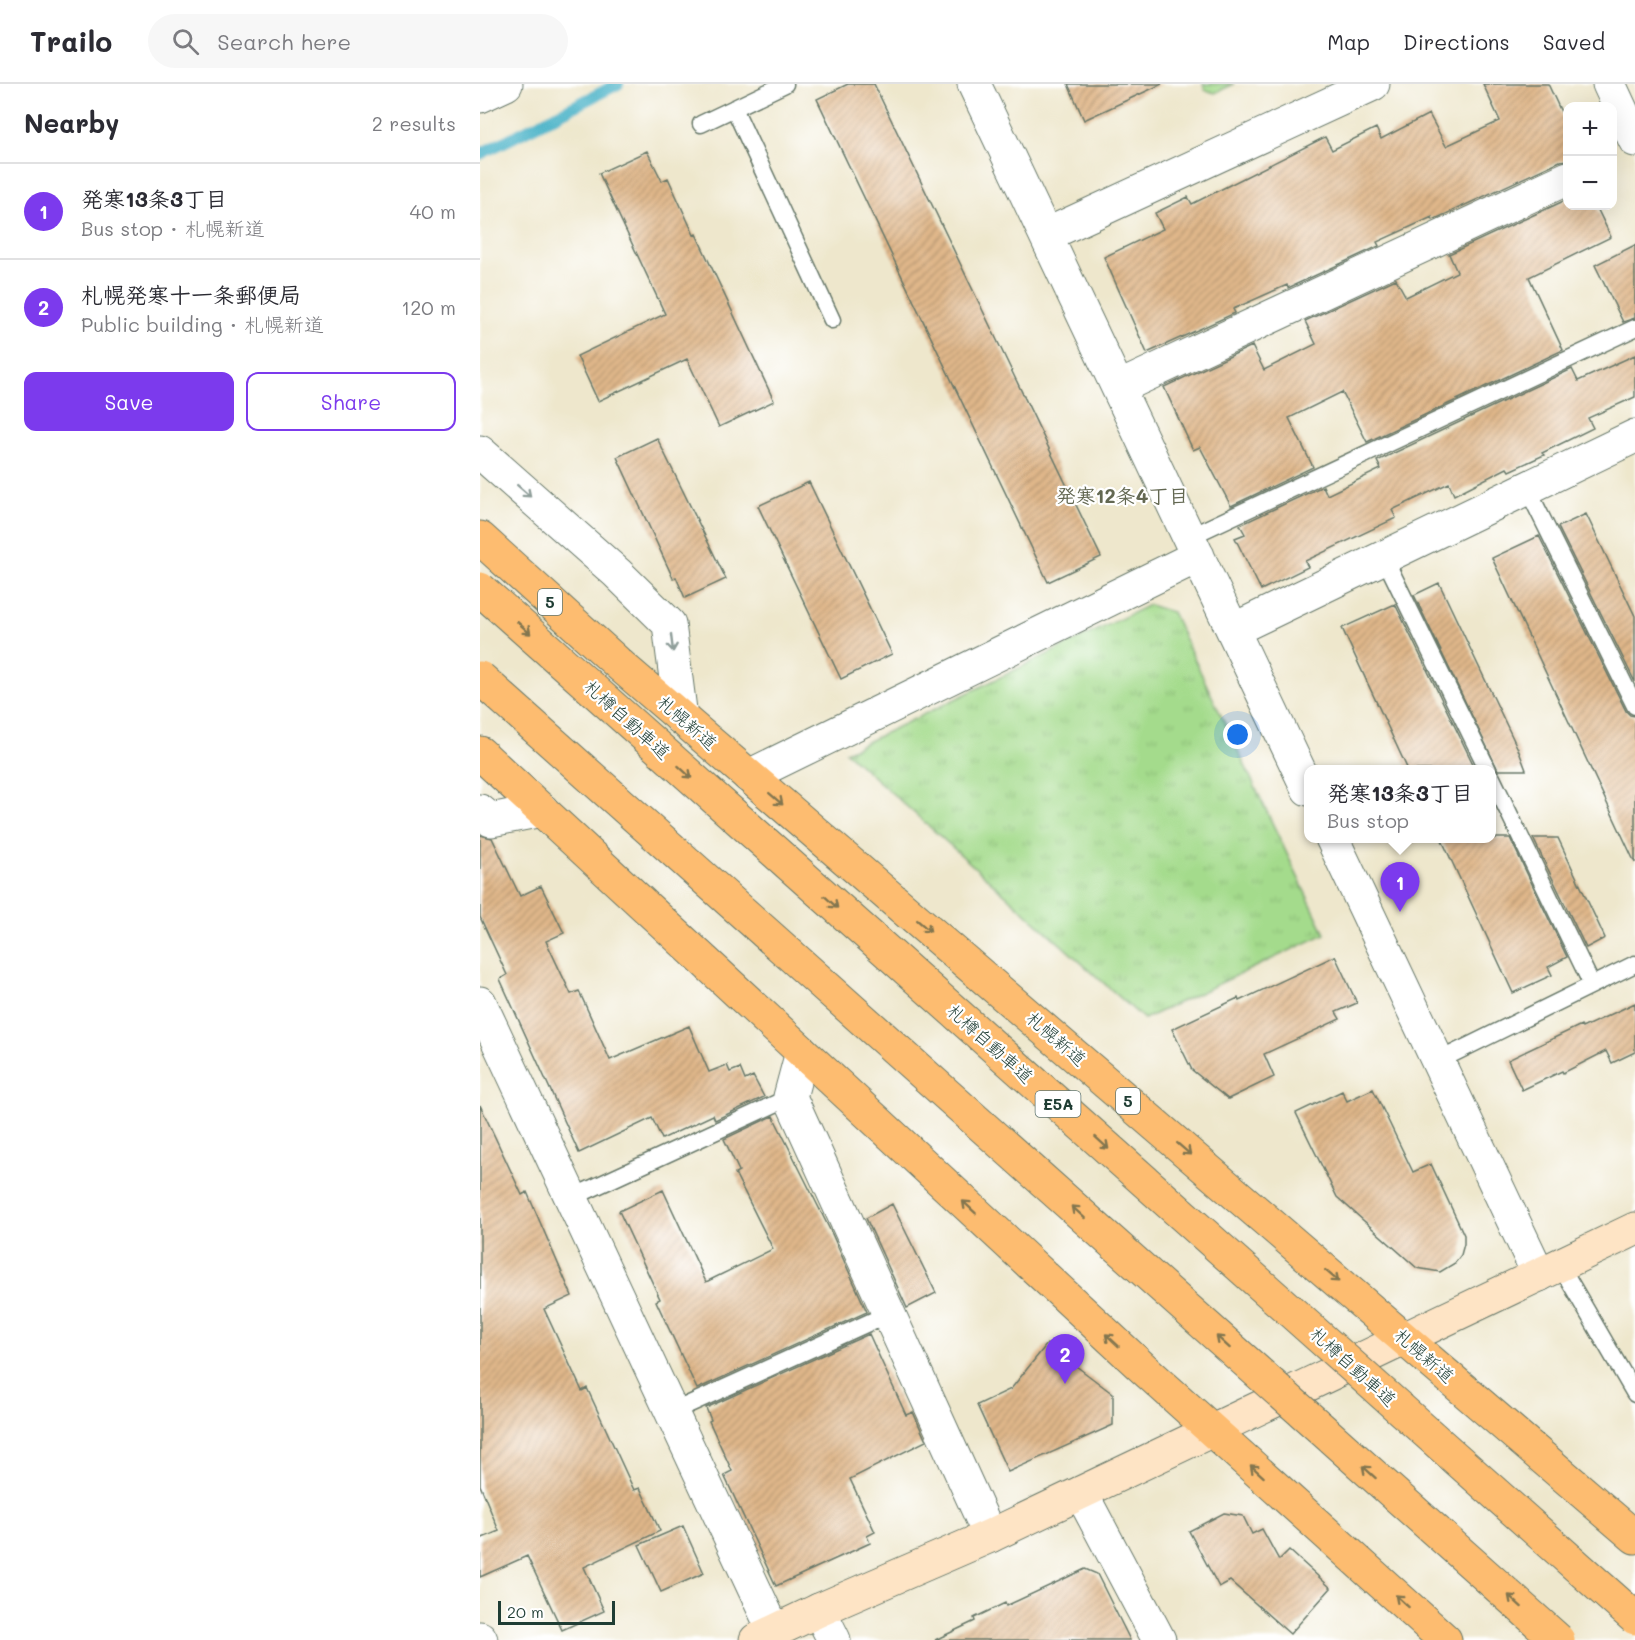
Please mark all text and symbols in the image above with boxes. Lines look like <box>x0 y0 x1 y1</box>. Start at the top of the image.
search box <box>148 14 568 68</box>
text: Trailo <box>30 23 112 59</box>
icon: search <box>169 25 202 58</box>
text: Search here <box>217 27 351 56</box>
text: Map <box>1327 28 1370 55</box>
text: Directions <box>1403 28 1510 55</box>
text: Saved <box>1543 28 1605 55</box>
map controls <box>1563 102 1617 210</box>
button: + <box>1563 102 1617 156</box>
text: Nearby <box>24 106 119 140</box>
text: 2 results <box>372 110 456 136</box>
button: − <box>1563 156 1617 210</box>
text: 発寒13条3丁目 <box>81 184 227 213</box>
text: 1 <box>39 198 48 224</box>
text: 40 m <box>410 198 456 224</box>
text: Bus stop · 札幌新道 <box>81 215 265 241</box>
text: 札幌発寒十一条郵便局 <box>81 280 301 309</box>
text: 2 <box>38 294 49 320</box>
text: 120 m <box>401 294 456 320</box>
text: Public building · 札幌新道 <box>81 311 324 337</box>
button: Save <box>24 372 234 431</box>
button: Share <box>246 372 456 431</box>
district label: 発寒12条4丁目 <box>1056 482 1188 508</box>
one-way arrow <box>516 484 531 498</box>
road number: 5 <box>538 589 562 615</box>
one-way arrow <box>516 621 531 635</box>
one-way arrow <box>666 632 677 652</box>
street label: 札樽自動車道 <box>580 674 676 764</box>
street label: 札幌新道 <box>653 690 723 755</box>
your location <box>1223 720 1252 749</box>
one-way arrow <box>677 765 692 779</box>
popup <box>1304 765 1496 843</box>
text: 発寒13条3丁目 <box>1327 778 1473 807</box>
one-way arrow <box>768 793 784 806</box>
text: Bus stop <box>1327 807 1409 833</box>
pin: 1 <box>1380 862 1420 912</box>
one-way arrow <box>822 894 838 908</box>
one-way arrow <box>916 920 932 933</box>
street label: 札樽自動車道 <box>943 998 1039 1088</box>
street label: 札幌新道 <box>1022 1006 1092 1071</box>
road number: 5 <box>1116 1088 1140 1114</box>
road number: E5A <box>1036 1091 1080 1117</box>
one-way arrow <box>1094 1136 1109 1150</box>
one-way arrow <box>1176 1142 1191 1156</box>
one-way arrow <box>962 1200 977 1214</box>
one-way arrow <box>1070 1205 1085 1219</box>
one-way arrow <box>1324 1269 1339 1283</box>
street label: 札樽自動車道 <box>1306 1321 1402 1411</box>
street label: 札幌新道 <box>1390 1323 1460 1388</box>
one-way arrow <box>1105 1333 1120 1347</box>
pin: 2 <box>1046 1334 1084 1384</box>
one-way arrow <box>1216 1335 1231 1349</box>
one-way arrow <box>1249 1464 1264 1478</box>
one-way arrow <box>1362 1465 1377 1479</box>
one-way arrow <box>1395 1594 1410 1608</box>
one-way arrow <box>1508 1594 1523 1608</box>
scale bar <box>498 1598 615 1626</box>
text: 20 m <box>507 1601 544 1622</box>

